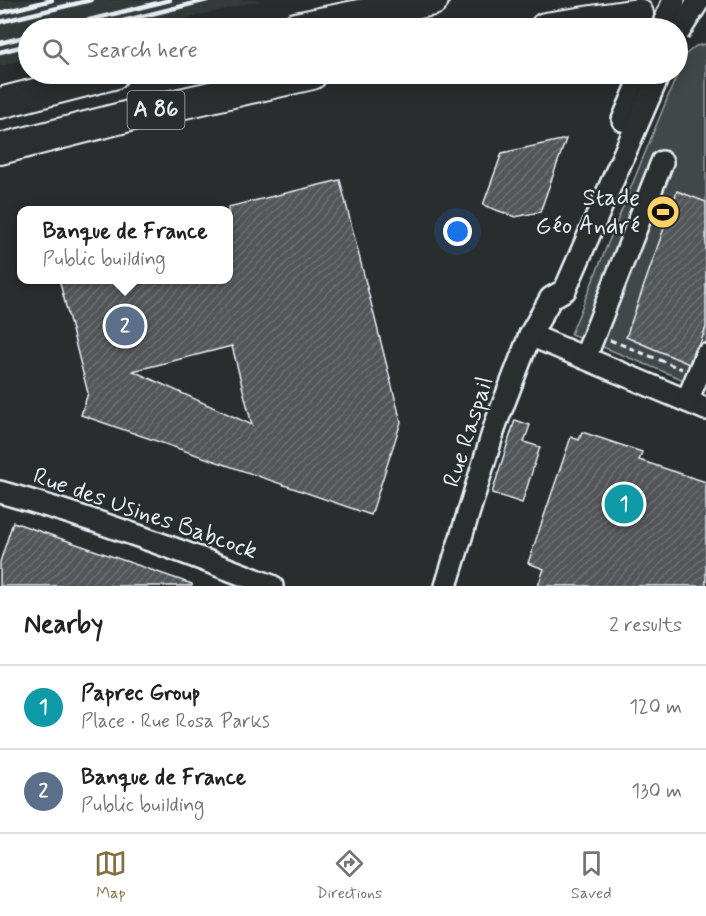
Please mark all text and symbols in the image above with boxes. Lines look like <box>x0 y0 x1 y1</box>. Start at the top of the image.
search box <box>18 18 688 84</box>
icon: search <box>39 35 72 68</box>
text: Search here <box>87 37 198 65</box>
road number: A 86 <box>128 91 184 129</box>
place label: Stade Géo André <box>536 183 640 242</box>
sports icon: Stade Géo André <box>645 194 681 230</box>
popup <box>17 206 233 284</box>
your location <box>443 217 472 246</box>
text: Banque de France <box>42 218 208 246</box>
text: Public building <box>42 246 166 273</box>
pin: 2 <box>106 304 144 348</box>
street label: Rue Raspail <box>437 373 501 491</box>
street label: Rue des Usines Babcock <box>29 461 261 567</box>
pin: 1 <box>604 482 644 526</box>
text: Nearby <box>24 608 103 642</box>
text: 2 results <box>609 612 682 639</box>
text: Paprec Group <box>81 680 200 708</box>
text: 1 <box>39 694 48 721</box>
text: 120 m <box>629 694 682 721</box>
text: Place · Rue Rosa Parks <box>81 708 270 735</box>
text: Banque de France <box>81 764 246 792</box>
text: 2 <box>39 778 48 805</box>
text: 130 m <box>631 778 682 805</box>
text: Public building <box>81 792 204 819</box>
tab: Map <box>94 847 127 904</box>
tab: Directions <box>316 847 382 904</box>
tab: Saved <box>571 847 612 904</box>

